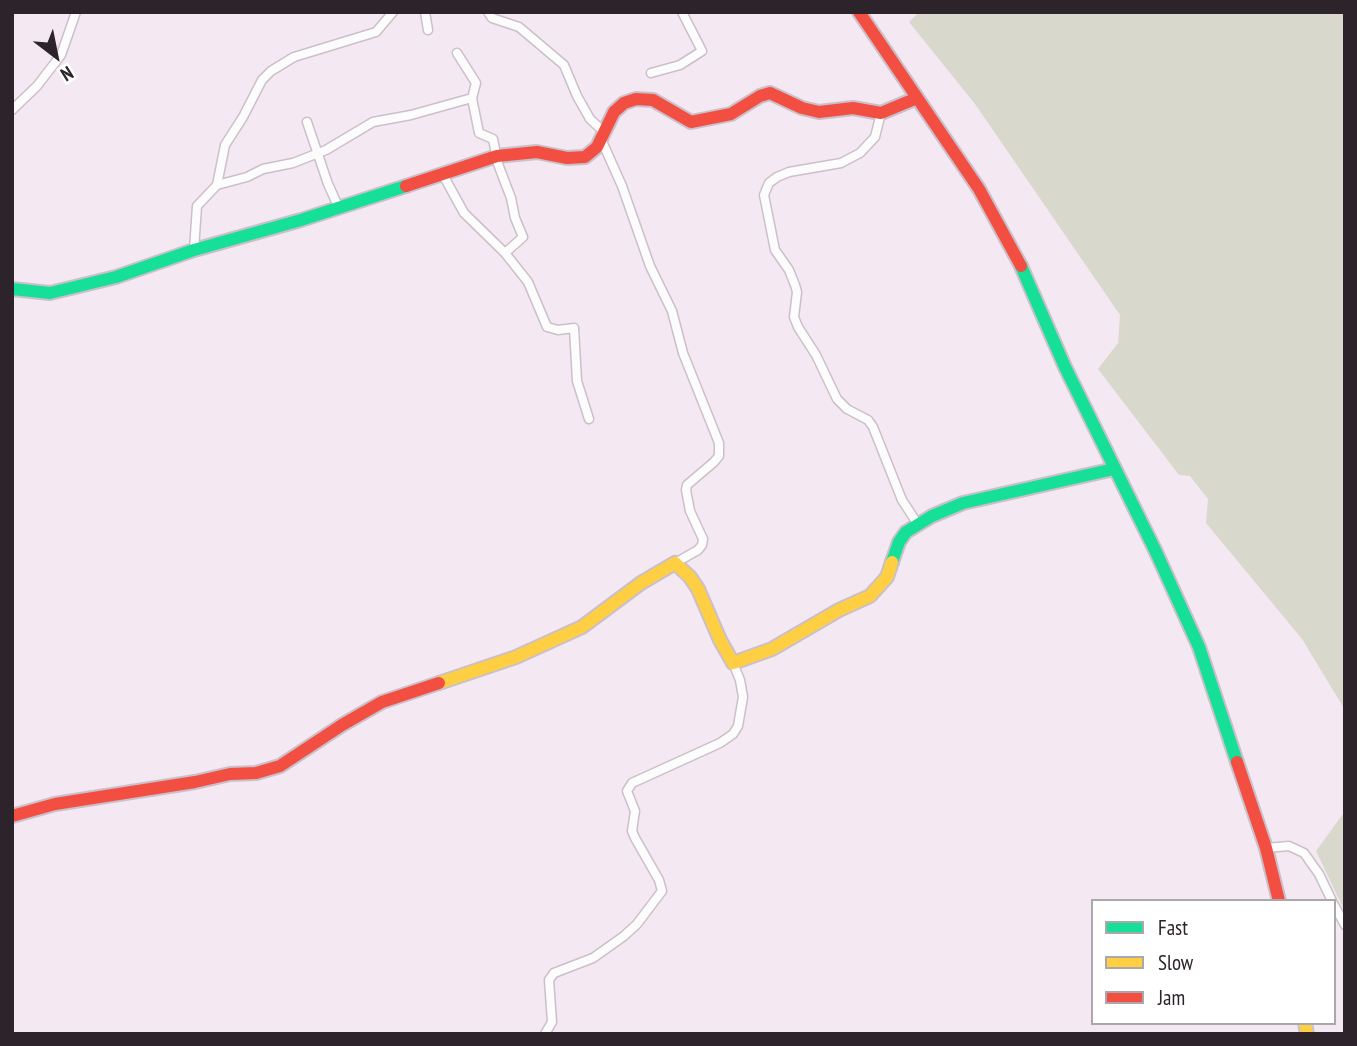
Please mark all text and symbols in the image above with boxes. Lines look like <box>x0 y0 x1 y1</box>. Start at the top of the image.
north arrow <box>21 21 91 91</box>
text: N <box>56 61 78 87</box>
legend <box>1091 899 1336 1025</box>
text: Fast <box>1158 914 1188 941</box>
text: Slow <box>1158 949 1193 976</box>
text: Jam <box>1158 984 1185 1011</box>

